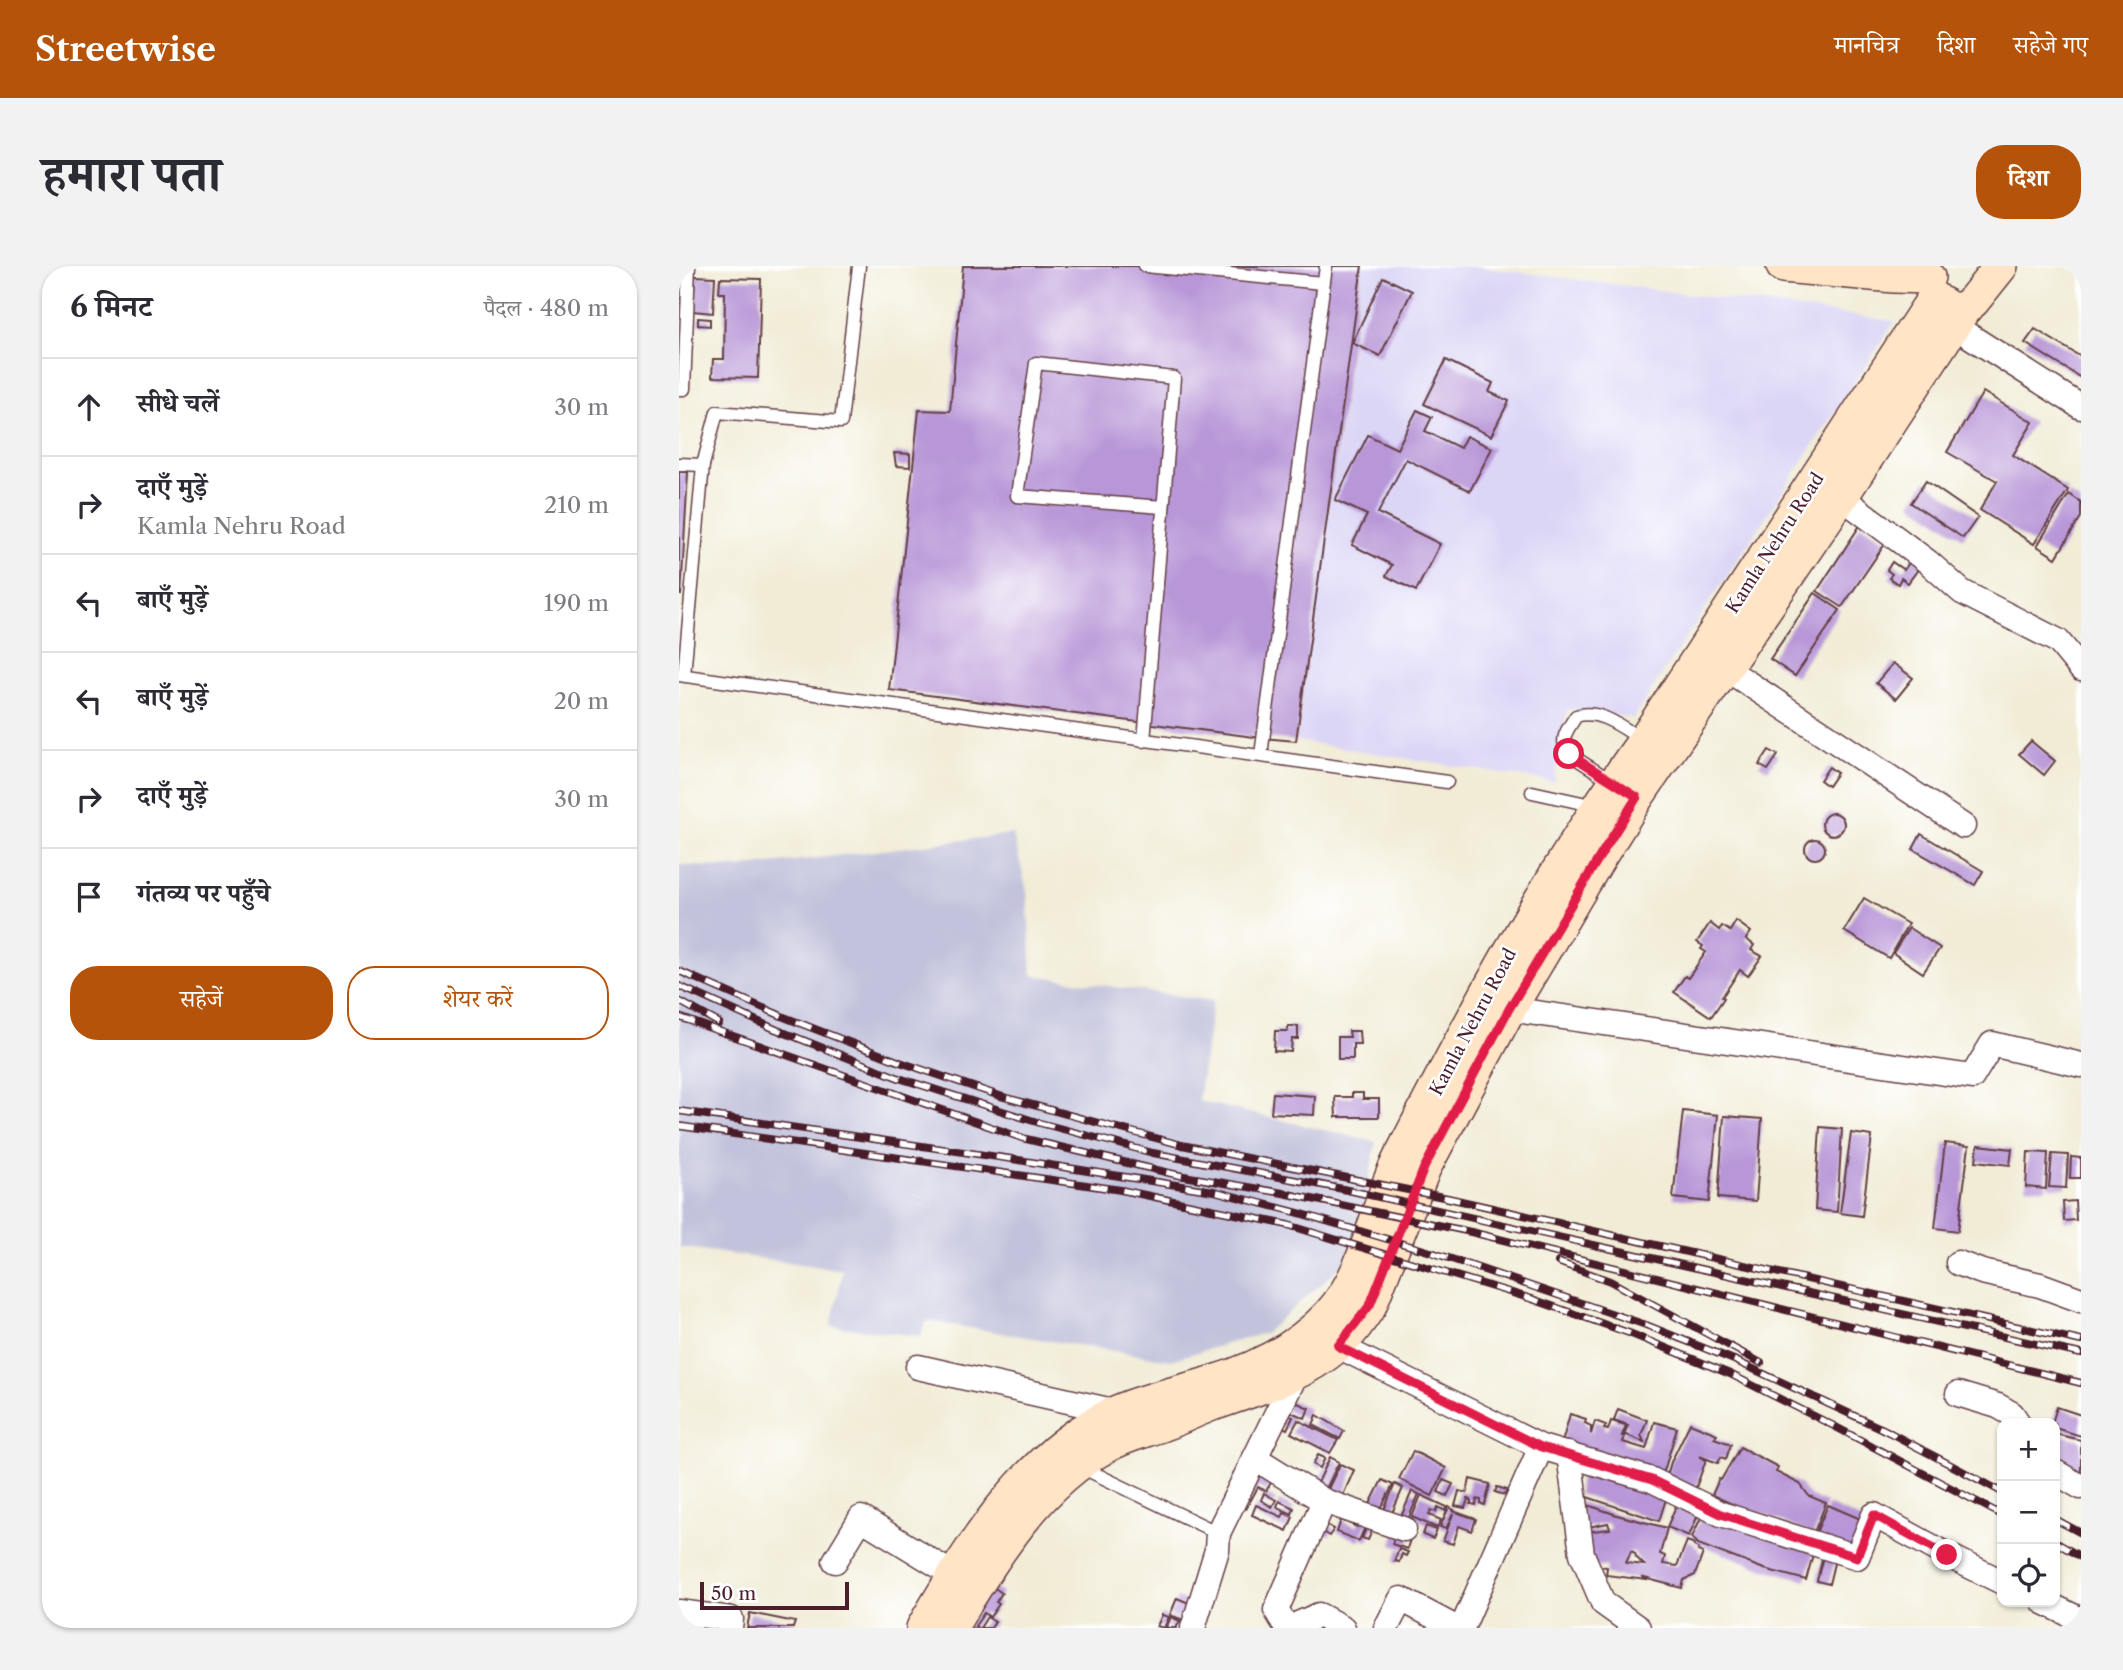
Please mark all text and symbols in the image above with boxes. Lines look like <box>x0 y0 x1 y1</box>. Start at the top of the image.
text: Streetwise <box>35 29 216 70</box>
text: मानचित्र <box>1834 30 1899 59</box>
text: दिशा <box>1937 30 1975 59</box>
text: सहेजे गए <box>2013 30 2088 59</box>
text: हमारा पता <box>42 143 221 204</box>
button: दिशा <box>1976 145 2081 219</box>
text: 6 मिनट <box>70 288 152 325</box>
text: पैदल · 480 m <box>484 294 609 322</box>
text: सीधे चलें <box>137 387 219 419</box>
icon: ahead <box>70 388 108 426</box>
text: 30 m <box>554 393 609 421</box>
street label: Kamla Nehru Road <box>1721 468 1829 618</box>
text: दाएँ मुड़ें <box>137 471 207 503</box>
icon: right <box>70 486 108 524</box>
text: 210 m <box>544 491 609 519</box>
text: Kamla Nehru Road <box>137 512 346 540</box>
text: बाएँ मुड़ें <box>137 583 208 615</box>
icon: left <box>70 584 108 622</box>
text: 190 m <box>544 589 609 617</box>
text: बाएँ मुड़ें <box>137 681 208 713</box>
icon: left <box>70 682 108 720</box>
text: 20 m <box>554 687 609 715</box>
route start <box>1553 738 1584 769</box>
text: दाएँ मुड़ें <box>137 779 207 811</box>
icon: right <box>70 780 108 818</box>
text: 30 m <box>554 785 609 813</box>
text: गंतव्य पर पहुँचे <box>137 877 270 909</box>
icon: arrive <box>70 878 108 916</box>
street label: Kamla Nehru Road <box>1425 945 1521 1099</box>
button: सहेजें <box>70 966 333 1040</box>
button: शेयर करें <box>347 966 609 1040</box>
map controls <box>1997 1418 2060 1607</box>
button: + <box>1997 1418 2060 1481</box>
button: − <box>1997 1481 2060 1544</box>
route end <box>1931 1539 1962 1570</box>
button: locate <box>1997 1544 2060 1607</box>
scale bar <box>700 1579 849 1611</box>
text: 50 m <box>711 1582 756 1605</box>

